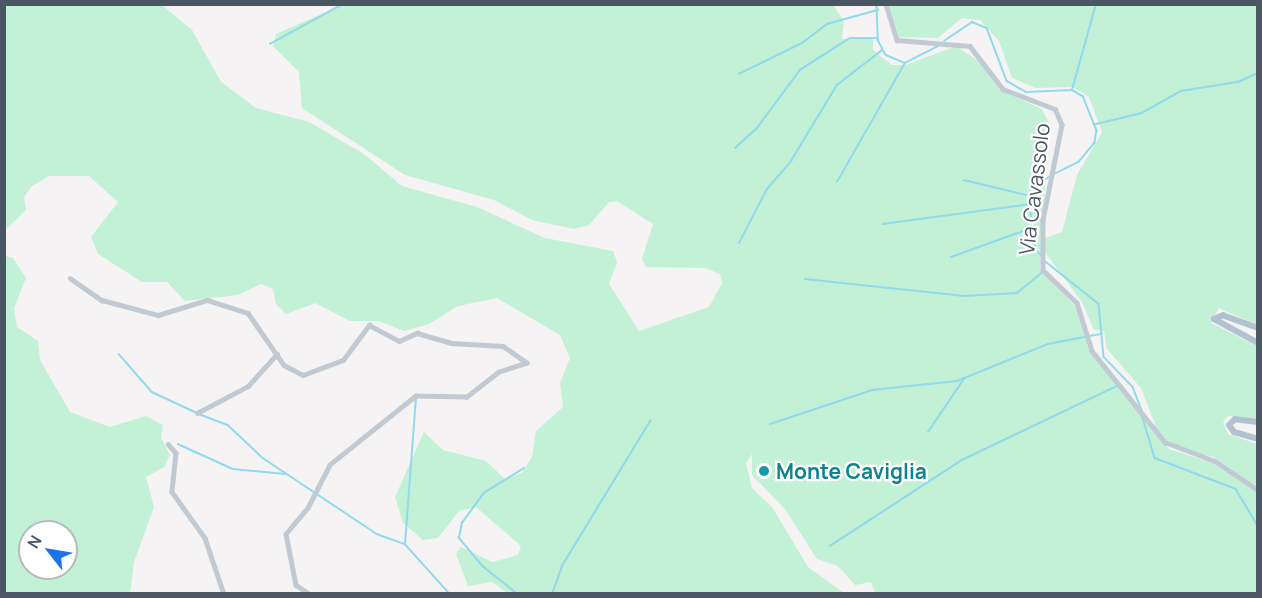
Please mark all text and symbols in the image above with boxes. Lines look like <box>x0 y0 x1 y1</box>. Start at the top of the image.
street label: Via Cavassolo <box>1013 122 1055 256</box>
place label: Monte Caviglia <box>776 458 927 484</box>
marker: Monte Caviglia <box>757 464 771 478</box>
north arrow <box>18 520 78 580</box>
text: N <box>22 531 47 552</box>

